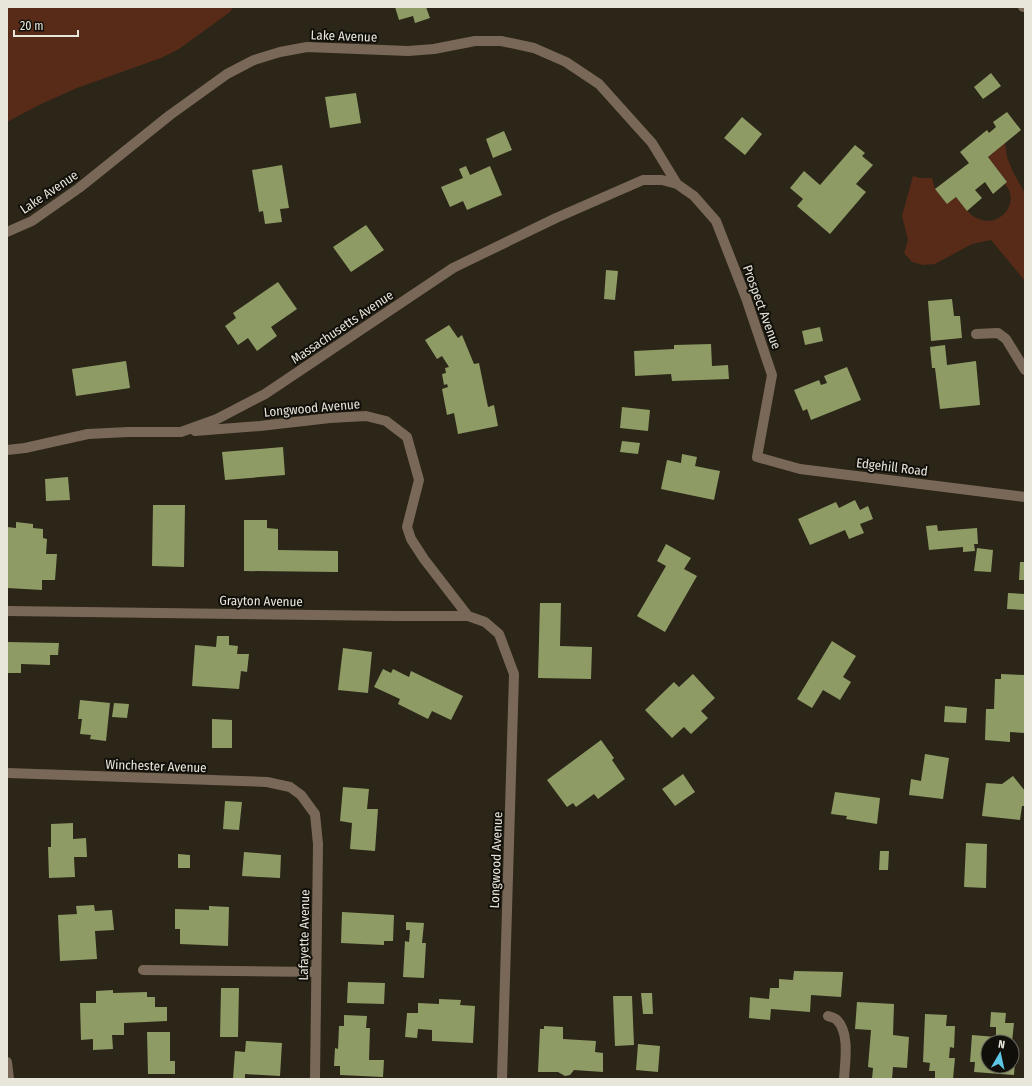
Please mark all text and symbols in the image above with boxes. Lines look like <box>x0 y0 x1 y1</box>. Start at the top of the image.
scale bar <box>14 12 78 38</box>
text: 20 m <box>20 19 44 33</box>
street label: Lake Avenue <box>310 27 378 45</box>
street label: Lake Avenue <box>17 167 81 217</box>
street label: Prospect Avenue <box>740 263 784 351</box>
street label: Massachusetts Avenue <box>288 287 396 367</box>
street label: Longwood Avenue <box>263 396 361 420</box>
street label: Edgehill Road <box>855 455 929 479</box>
street label: Grayton Avenue <box>219 593 303 609</box>
street label: Winchester Avenue <box>105 757 207 775</box>
street label: Longwood Avenue <box>487 811 505 909</box>
street label: Lafayette Avenue <box>296 889 312 981</box>
north arrow <box>980 1034 1020 1074</box>
text: N <box>997 1038 1006 1052</box>

